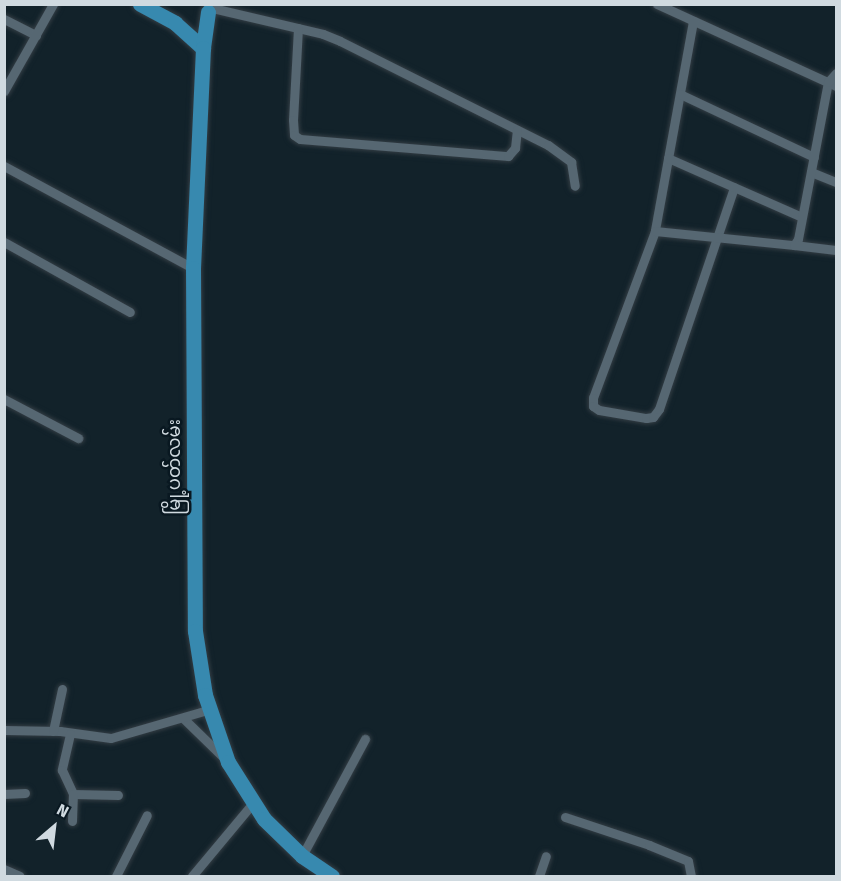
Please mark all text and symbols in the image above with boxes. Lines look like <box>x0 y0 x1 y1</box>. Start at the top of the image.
street label: မြို့ပတ်လမ်း <box>163 419 185 515</box>
north arrow <box>24 797 84 857</box>
text: N <box>54 800 72 822</box>

